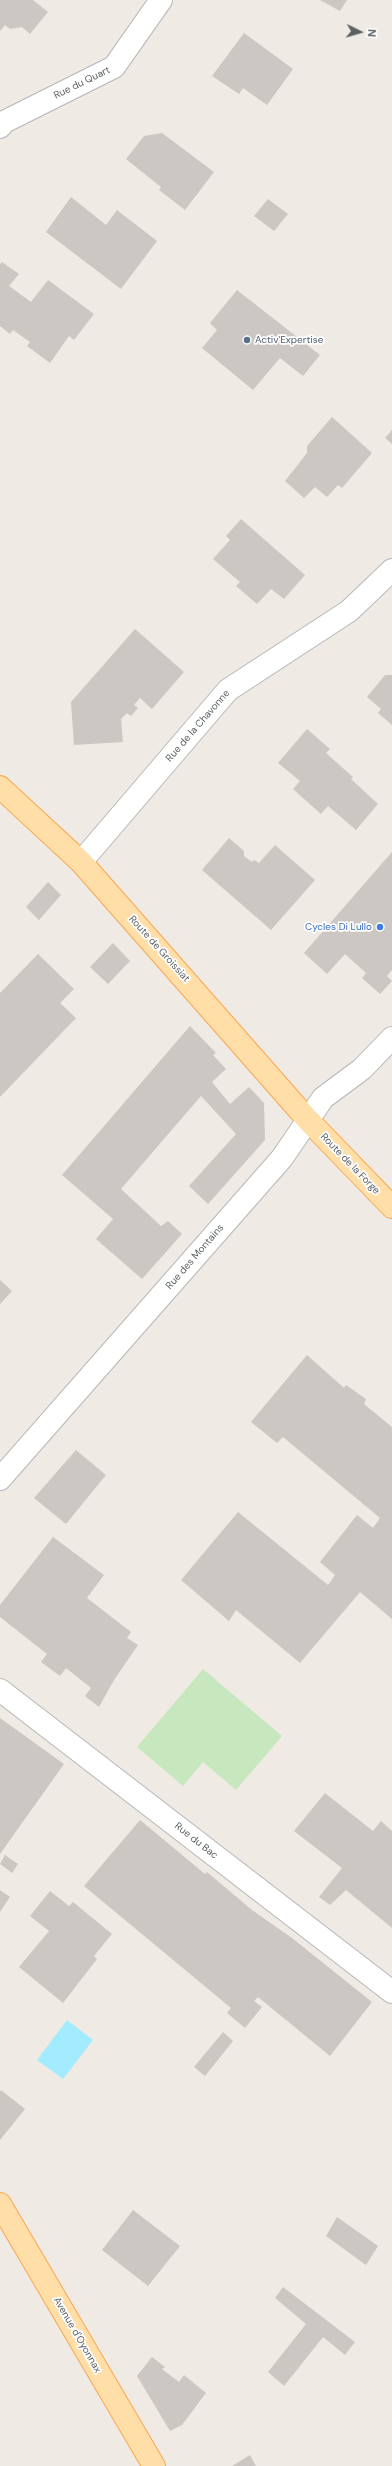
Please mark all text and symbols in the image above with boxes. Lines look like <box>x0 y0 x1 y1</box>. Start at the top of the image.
north arrow <box>340 12 380 52</box>
text: N <box>365 28 379 38</box>
street label: Rue du Quart <box>52 64 112 102</box>
place label: Activ'Expertise <box>255 334 323 346</box>
marker: Activ'Expertise <box>242 335 252 345</box>
street label: Rue de la Chavonne <box>164 688 232 764</box>
street label: Route de Groissiat <box>126 913 192 985</box>
place label: Cycles Di Lullo <box>305 921 372 933</box>
marker: Cycles Di Lullo <box>375 922 385 932</box>
street label: Route de la Forge <box>318 1131 382 1197</box>
street label: Rue des Montains <box>163 1222 227 1292</box>
street label: Rue du Bac <box>172 1820 220 1862</box>
street label: Avenue d'Oyonnax <box>51 2295 103 2375</box>

